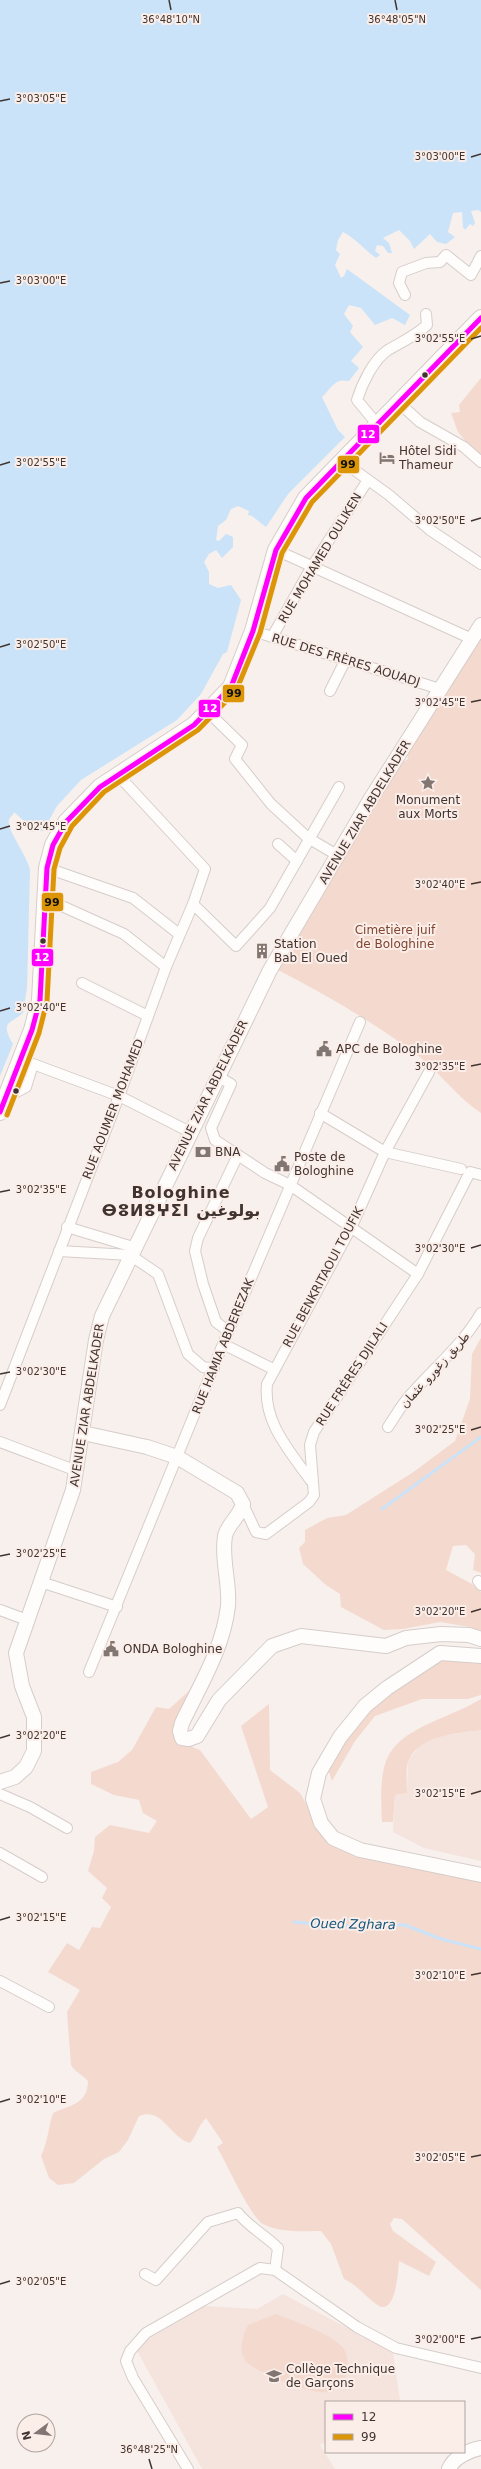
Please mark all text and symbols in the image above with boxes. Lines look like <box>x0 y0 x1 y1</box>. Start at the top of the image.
text: 36°48'10"N <box>142 14 200 25</box>
text: 36°48'05"N <box>368 14 426 25</box>
text: 3°03'05"E <box>16 93 66 104</box>
text: 3°03'00"E <box>415 151 465 162</box>
text: 3°03'00"E <box>16 275 66 286</box>
text: 3°02'55"E <box>415 333 465 344</box>
unlabelled marker <box>420 370 430 380</box>
line badge: 12 <box>357 424 380 444</box>
text: 12 <box>360 428 376 441</box>
place label: Hôtel Sidi Thameur <box>398 444 457 472</box>
hotel icon: Hôtel Sidi Thameur <box>378 449 396 467</box>
line badge: 99 <box>337 455 360 474</box>
text: 3°02'55"E <box>16 457 66 468</box>
text: 99 <box>340 458 356 471</box>
street label: RUE MOHAMED OULIKEN <box>276 490 364 626</box>
text: 3°02'50"E <box>415 515 465 526</box>
street label: RUE DES FRÈRES AOUADJ <box>270 630 422 689</box>
text: 3°02'50"E <box>16 639 66 650</box>
line badge: 99 <box>222 684 245 703</box>
text: 99 <box>226 687 242 700</box>
text: 3°02'45"E <box>415 697 465 708</box>
line badge: 12 <box>198 699 221 718</box>
text: 12 <box>202 702 218 715</box>
street label: AVENUE ZIAR ABDELKADER <box>316 737 414 887</box>
place icon: Monument aux Morts <box>419 774 437 792</box>
place label: Monument aux Morts <box>396 793 460 821</box>
text: 3°02'45"E <box>16 821 66 832</box>
text: 3°02'40"E <box>415 879 465 890</box>
line badge: 99 <box>41 892 64 912</box>
text: 99 <box>44 896 60 909</box>
park label: Cimetière juif de Bologhine <box>355 923 436 951</box>
unlabelled marker <box>38 936 48 946</box>
place label: Station Bab El Oued <box>274 937 348 965</box>
building icon: Station Bab El Oued <box>253 942 271 960</box>
line badge: 12 <box>31 948 54 967</box>
text: 12 <box>34 951 50 964</box>
text: 3°02'40"E <box>16 1002 66 1013</box>
street label: AVENUE ZIAR ABDELKADER <box>165 1018 251 1172</box>
street label: RUE AOUMER MOHAMED <box>80 1037 146 1181</box>
public building icon: APC de Bologhine <box>315 1040 333 1058</box>
place label: APC de Bologhine <box>336 1042 442 1056</box>
text: 3°02'35"E <box>415 1061 465 1072</box>
unlabelled marker <box>11 1086 21 1096</box>
bank icon: BNA <box>194 1143 212 1161</box>
place label: BNA <box>215 1145 241 1159</box>
place label: Poste de Bologhine <box>294 1150 354 1178</box>
public building icon: Poste de Bologhine <box>273 1155 291 1173</box>
district label: Bologhine ⴱⵓⵍⵓⵖⵉⵏ بولوغين <box>102 1183 260 1220</box>
text: 3°02'35"E <box>16 1184 66 1195</box>
street label: RUE BENKRITAOUI TOUFIK <box>280 1203 367 1350</box>
text: 3°02'30"E <box>415 1243 465 1254</box>
street label: RUE HAMIA ABDEREZAK <box>189 1275 257 1416</box>
street label: RUE FRÉRES DJILALI <box>313 1319 391 1428</box>
street label: AVENUE ZIAR ABDELKADER <box>67 1322 107 1488</box>
street label: طريق زغورو عثمان <box>397 1329 473 1411</box>
text: 3°02'30"E <box>16 1366 66 1377</box>
text: 3°02'25"E <box>415 1424 465 1435</box>
text: 3°02'25"E <box>16 1548 66 1559</box>
text: 3°02'20"E <box>415 1606 465 1617</box>
public building icon: ONDA Bologhine <box>102 1640 120 1658</box>
place label: ONDA Bologhine <box>123 1642 222 1656</box>
text: 3°02'20"E <box>16 1730 66 1741</box>
text: 3°02'15"E <box>415 1788 465 1799</box>
text: 3°02'15"E <box>16 1912 66 1923</box>
water label: Oued Zghara <box>310 1916 396 1932</box>
text: 3°02'10"E <box>415 1970 465 1981</box>
text: 3°02'10"E <box>16 2094 66 2105</box>
text: 3°02'05"E <box>415 2152 465 2163</box>
text: 3°02'05"E <box>16 2276 66 2287</box>
text: 3°02'00"E <box>415 2334 465 2345</box>
place label: Collège Technique de Garçons <box>286 2362 395 2390</box>
school or university icon: Collège Technique de Garçons <box>265 2367 283 2385</box>
legend <box>325 2401 465 2453</box>
text: 12 <box>361 2410 376 2424</box>
north arrow <box>16 2413 56 2453</box>
text: N <box>19 2429 34 2442</box>
text: 99 <box>361 2430 376 2444</box>
text: 36°48'25"N <box>120 2444 178 2455</box>

